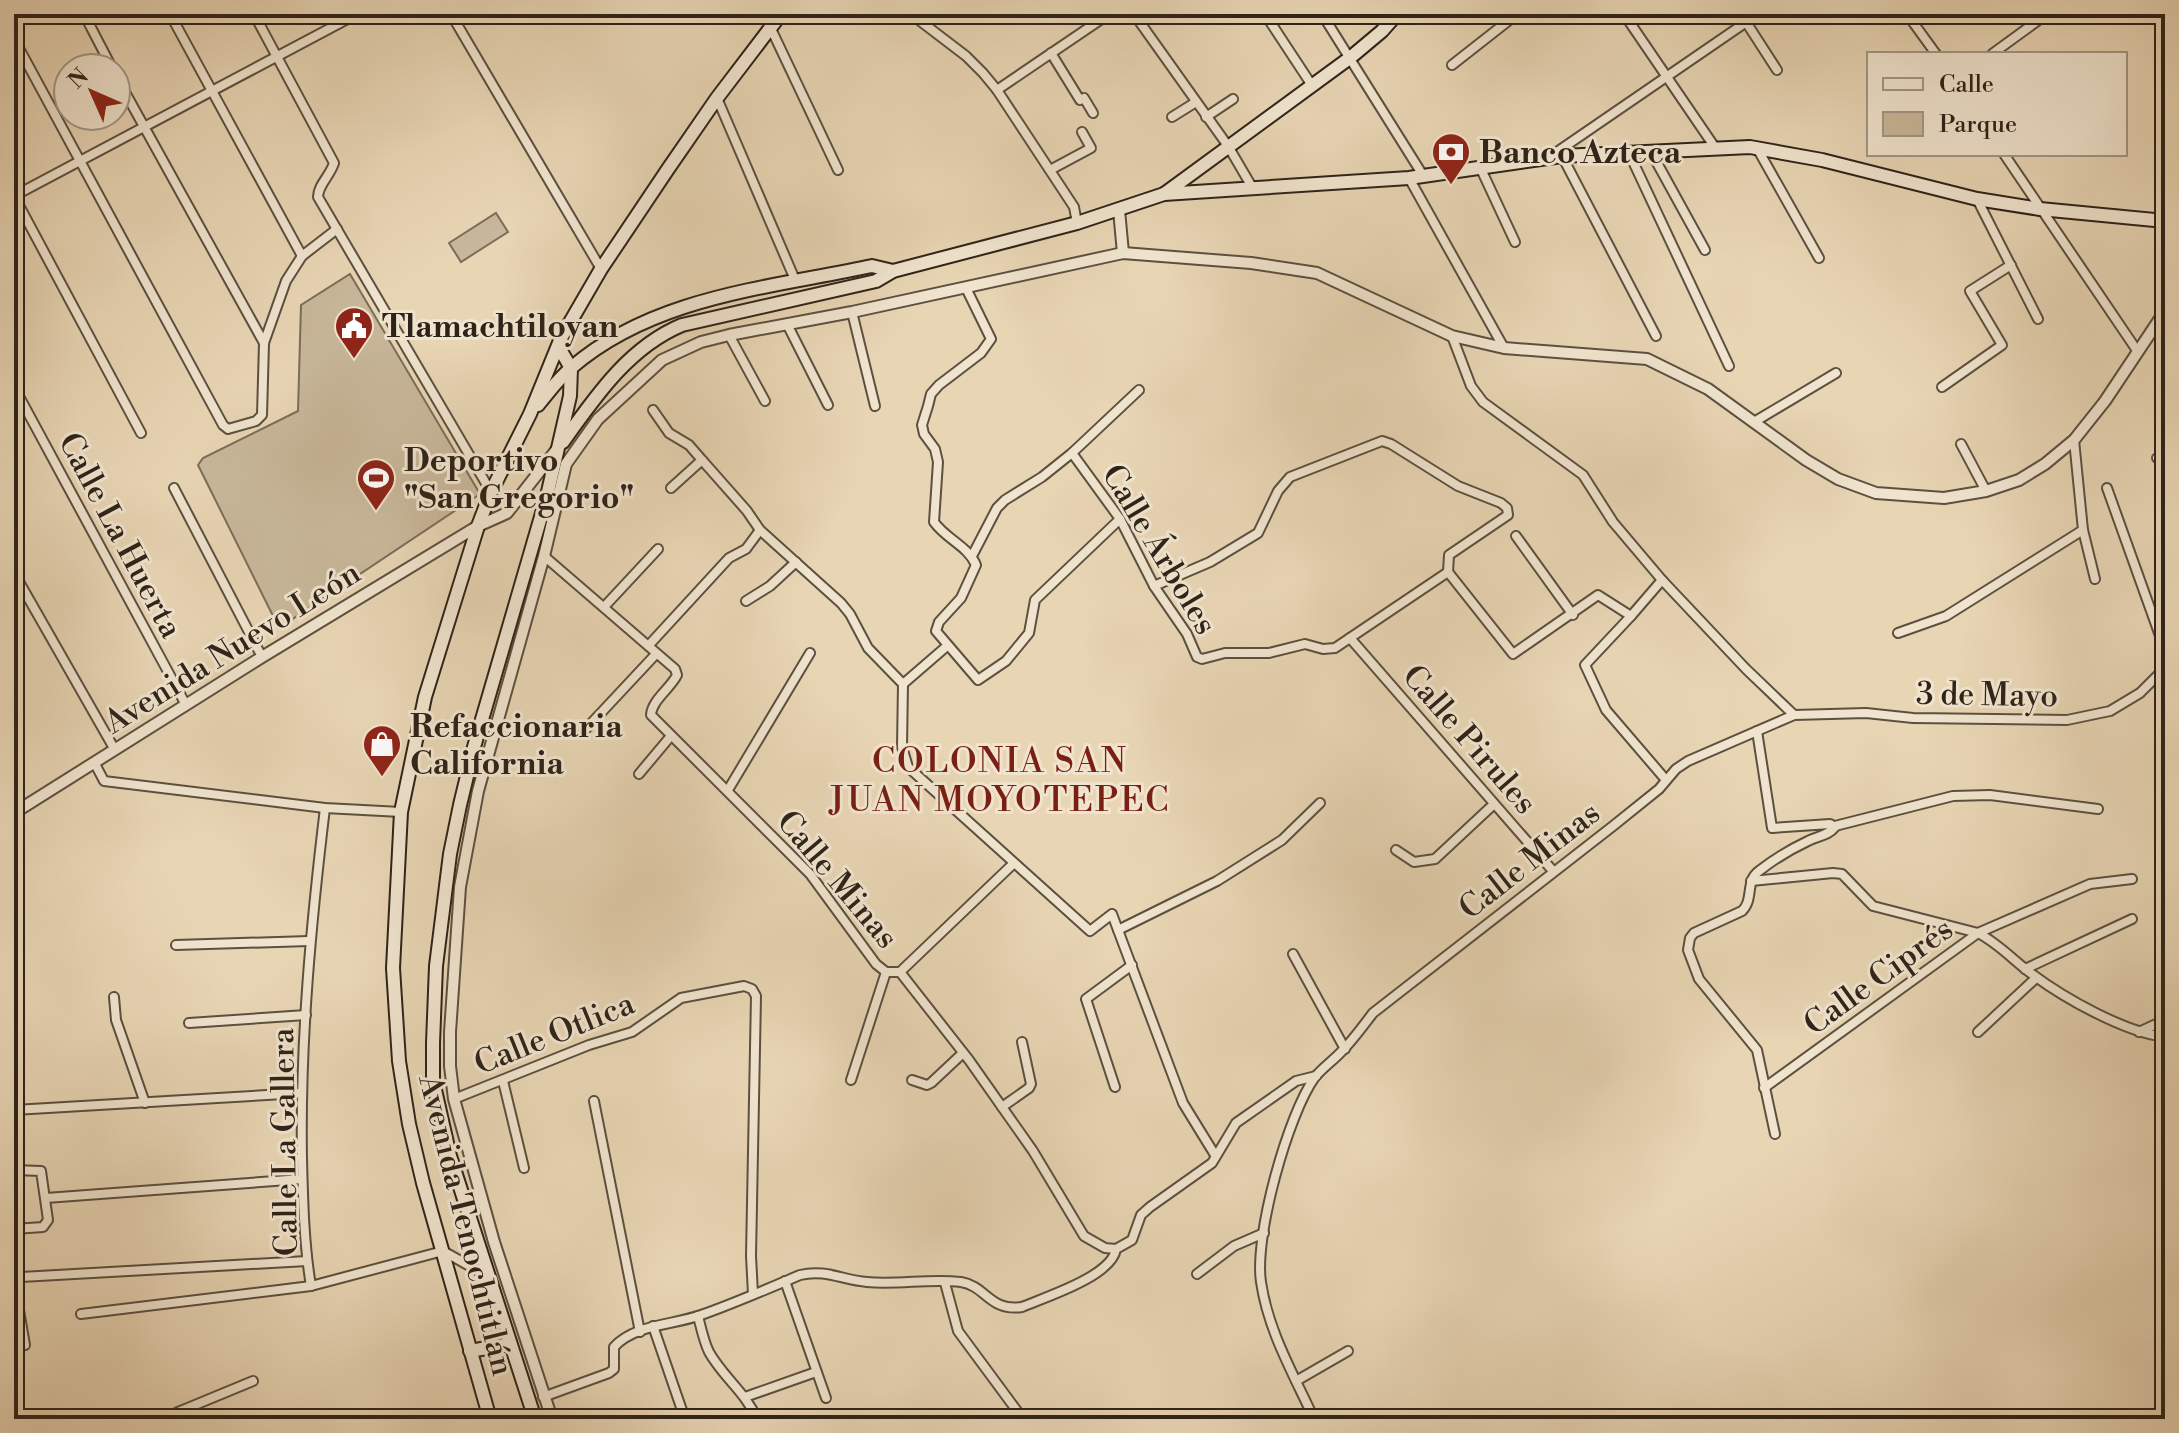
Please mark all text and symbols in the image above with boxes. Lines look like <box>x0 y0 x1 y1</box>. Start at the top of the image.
north arrow <box>52 52 132 132</box>
legend <box>1867 52 2127 156</box>
text: N <box>63 63 95 95</box>
text: Calle <box>1939 70 1994 100</box>
text: Parque <box>1939 110 2017 140</box>
bank icon: Banco Azteca <box>1430 131 1472 186</box>
place label: Banco Azteca <box>1479 133 1682 173</box>
public building icon: Tlamachtiloyan <box>333 305 375 360</box>
place label: Tlamachtiloyan <box>382 307 619 347</box>
street label: Calle La Huerta <box>49 426 191 646</box>
place label: Deportivo "San Gregorio" <box>404 441 634 518</box>
street label: Calle Árboles <box>1093 456 1227 642</box>
sports icon: Deportivo "San Gregorio" <box>355 457 397 512</box>
street label: Avenida Nuevo León <box>96 553 368 743</box>
street label: Calle Pirules <box>1393 657 1545 823</box>
street label: 3 de Mayo <box>1915 674 2058 716</box>
place label: Refaccionaria California <box>410 707 623 784</box>
shop icon: Refaccionaria California <box>361 723 403 778</box>
district label: COLONIA SAN JUAN MOYOTEPEC <box>828 741 1171 822</box>
street label: Calle Minas <box>1451 793 1608 928</box>
street label: Calle Minas <box>768 802 907 957</box>
street label: Calle Ciprés <box>1796 909 1961 1044</box>
street label: Calle Otlica <box>469 983 641 1084</box>
street label: Calle La Gallera <box>263 1027 307 1257</box>
street label: Avenida Tenochtitlán <box>409 1070 523 1380</box>

